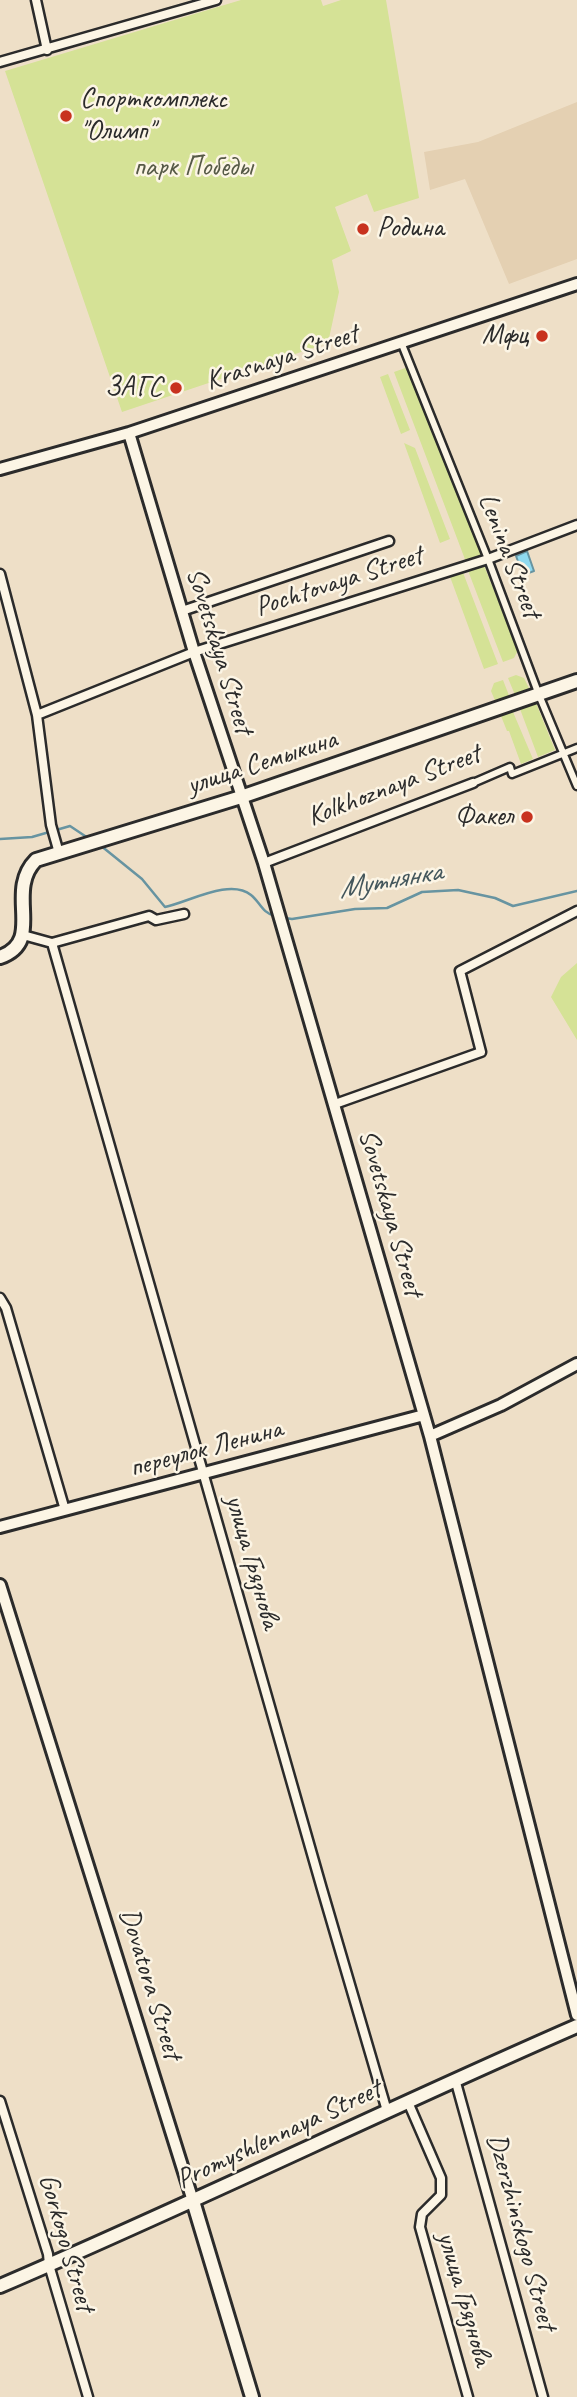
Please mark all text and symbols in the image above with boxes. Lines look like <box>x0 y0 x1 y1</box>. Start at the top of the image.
place label: Спорткомплекс "Олимп" <box>80 83 227 149</box>
marker: Спорткомплекс "Олимп" <box>58 108 74 124</box>
park label: парк Победы <box>134 151 252 185</box>
place label: Родина <box>377 212 444 246</box>
marker: Родина <box>355 221 371 237</box>
street label: Krasnaya Street <box>202 318 362 398</box>
place label: Мфц <box>482 319 528 353</box>
marker: Мфц <box>534 328 550 344</box>
place label: ЗАГС <box>105 371 162 405</box>
marker: ЗАГС <box>168 380 184 396</box>
street label: Lenina Street <box>470 489 548 623</box>
street label: Pochtovaya Street <box>251 539 427 625</box>
street label: Sovetskaya Street <box>178 564 260 738</box>
street label: улица Семыкина <box>183 723 341 803</box>
street label: Kolkhoznaya Street <box>303 738 485 834</box>
place label: Факел <box>455 800 513 834</box>
marker: Факел <box>519 809 535 825</box>
water label: Мутнянка <box>336 854 444 908</box>
street label: Sovetskaya Street <box>350 1126 430 1300</box>
street label: переулок Ленина <box>126 1413 286 1485</box>
street label: улица Грязнова <box>217 1491 287 1633</box>
street label: Dovatora Street <box>111 1904 189 2064</box>
street label: Promyshlennaya Street <box>171 2073 387 2197</box>
street label: Dzerzhinskogo Street <box>479 2130 563 2334</box>
street label: Gorkogo Street <box>30 2170 102 2316</box>
street label: улица Грязнова <box>429 2228 499 2370</box>

